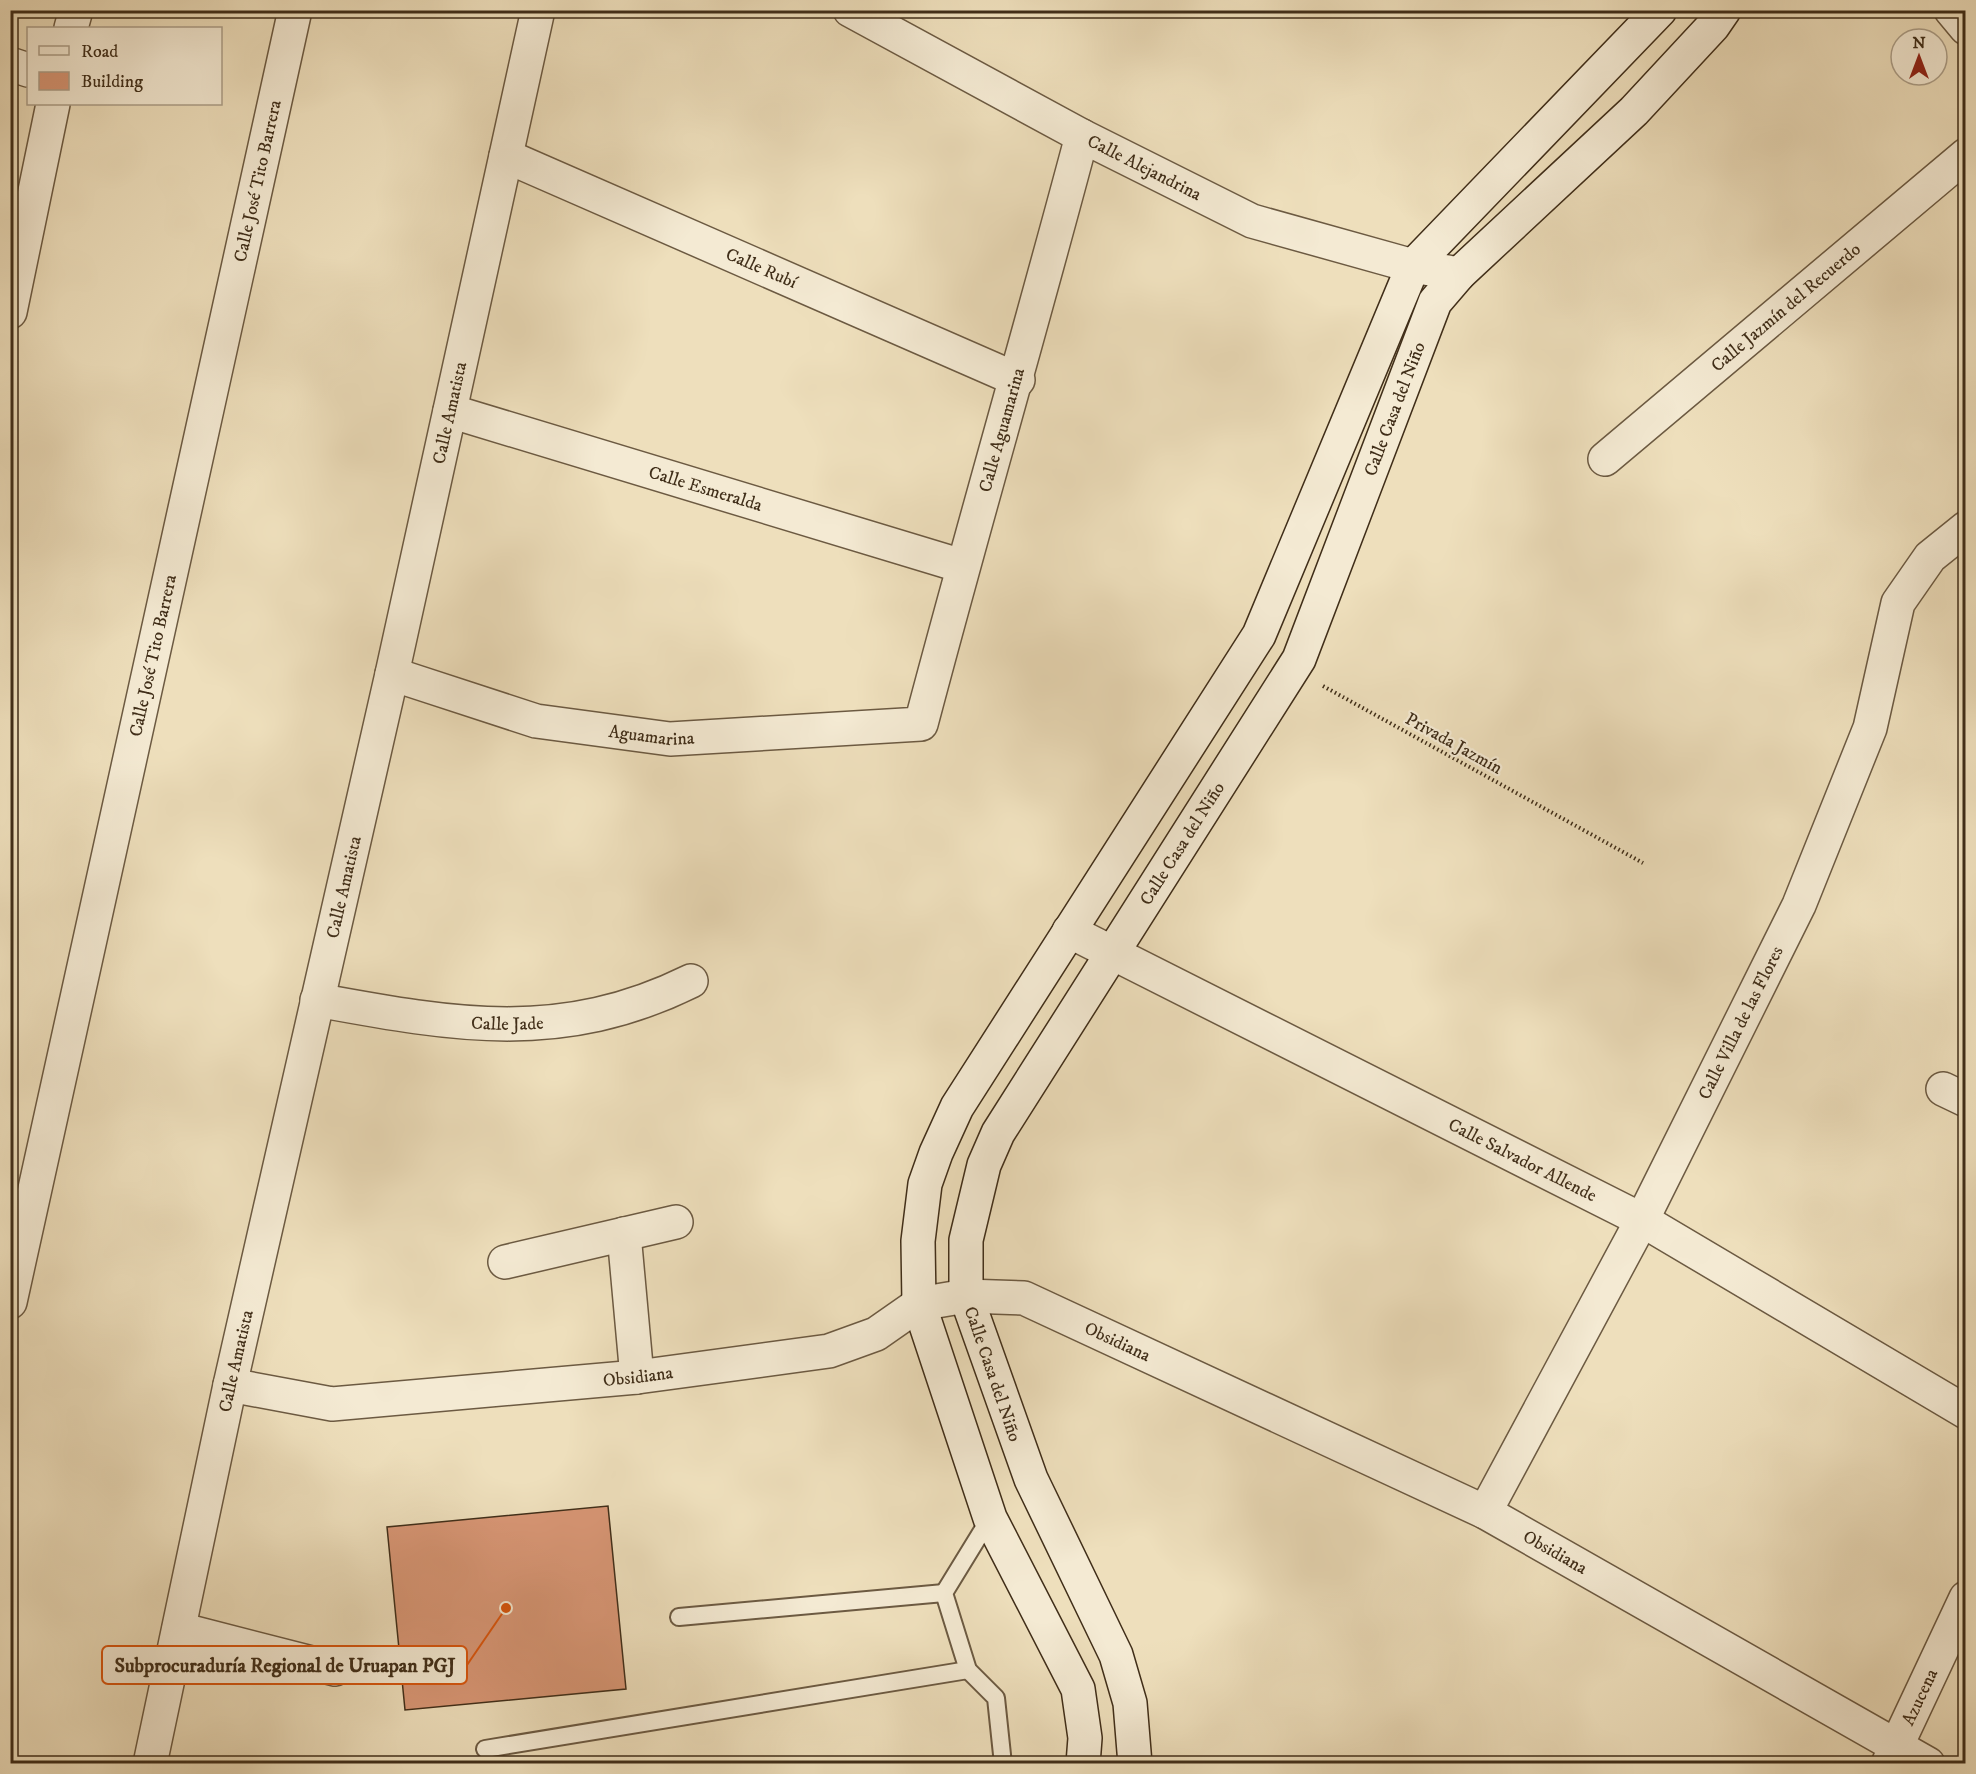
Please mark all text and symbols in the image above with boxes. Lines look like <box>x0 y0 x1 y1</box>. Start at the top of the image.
legend <box>27 27 222 105</box>
north arrow <box>1889 27 1949 87</box>
text: N <box>1912 33 1926 53</box>
text: Road <box>81 41 118 63</box>
text: Building <box>81 71 143 93</box>
street label: Calle José Tito Barrera <box>230 98 287 264</box>
street label: Calle Alejandrina <box>1083 130 1205 206</box>
street label: Calle Jazmín del Recuerdo <box>1707 238 1866 377</box>
street label: Calle Rubí <box>722 244 801 294</box>
street label: Calle Casa del Niño <box>1360 339 1431 479</box>
street label: Calle Amatista <box>428 359 472 466</box>
street label: Calle Aguamarina <box>975 365 1030 495</box>
street label: Calle Esmeralda <box>646 462 765 517</box>
street label: Calle José Tito Barrera <box>125 572 182 739</box>
street label: Privada Jazmín <box>1401 708 1506 780</box>
street label: Aguamarina <box>607 721 695 751</box>
street label: Calle Casa del Niño <box>1136 778 1230 910</box>
street label: Calle Amatista <box>322 834 367 941</box>
street label: Calle Villa de las Flores <box>1694 943 1789 1103</box>
street label: Calle Jade <box>470 1013 544 1036</box>
street label: Calle Salvador Allende <box>1444 1114 1600 1207</box>
street label: Calle Casa del Niño <box>959 1304 1026 1445</box>
street label: Calle Amatista <box>215 1308 259 1414</box>
street label: Obsidiana <box>1081 1318 1154 1367</box>
street label: Obsidiana <box>602 1362 675 1392</box>
street label: Obsidiana <box>1519 1526 1591 1580</box>
callout: Subprocuraduría Regional de Uruapan PGJ <box>102 1646 467 1684</box>
text: Subprocuraduría Regional de Uruapan PGJ <box>114 1654 456 1679</box>
street label: Azucena <box>1898 1665 1943 1729</box>

